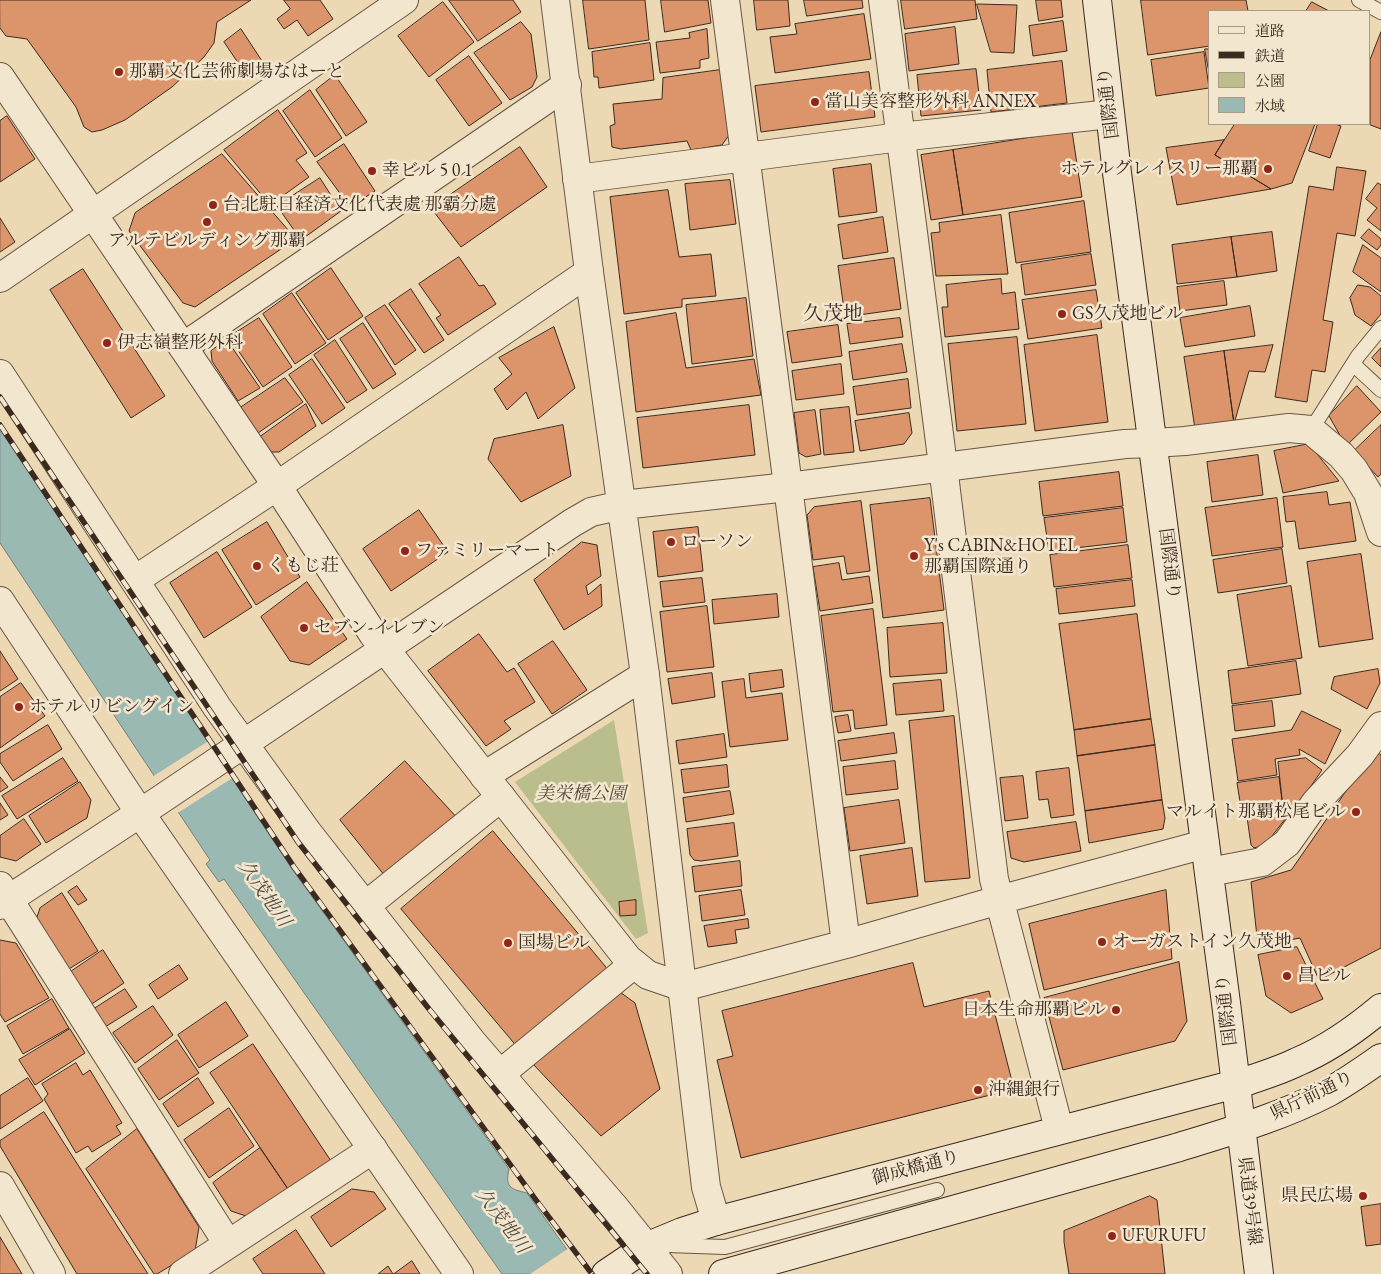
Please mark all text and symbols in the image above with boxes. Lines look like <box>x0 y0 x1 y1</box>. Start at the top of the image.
legend <box>1208 10 1371 125</box>
text: 道路 <box>1255 21 1285 40</box>
text: 鉄道 <box>1255 46 1285 65</box>
place label: 那覇文化芸術劇場なはーと <box>129 61 345 83</box>
marker: 那覇文化芸術劇場なはーと <box>113 66 125 78</box>
street label: 国際通り <box>1094 66 1124 140</box>
text: 公園 <box>1255 71 1285 90</box>
place label: 當山美容整形外科 ANNEX <box>825 91 1036 113</box>
marker: 當山美容整形外科 ANNEX <box>809 96 821 108</box>
text: 水域 <box>1255 96 1285 115</box>
place label: ホテルグレイスリー那覇 <box>1060 158 1258 180</box>
place label: 幸ビル 5 0 1 <box>382 160 473 182</box>
marker: ホテルグレイスリー那覇 <box>1262 163 1274 175</box>
marker: 幸ビル 5 0 1 <box>366 165 378 177</box>
place label: 台北駐日経済文化代表處 那霸分處 <box>223 194 497 216</box>
marker: 台北駐日経済文化代表處 那霸分處 <box>207 199 219 211</box>
marker: アルテビルディング那覇 <box>201 216 213 228</box>
place label: アルテビルディング那覇 <box>108 230 306 252</box>
district label: 久茂地 <box>803 303 863 327</box>
place label: GS久茂地ビル <box>1072 303 1183 325</box>
marker: GS久茂地ビル <box>1056 308 1068 320</box>
place label: 伊志嶺整形外科 <box>117 332 243 354</box>
marker: 伊志嶺整形外科 <box>101 337 113 349</box>
street label: 国際通り <box>1154 527 1184 601</box>
place label: ローソン <box>681 531 753 553</box>
place label: Y's CABIN&HOTEL 那覇国際通り <box>924 535 1078 578</box>
marker: ローソン <box>665 536 677 548</box>
place label: ファミリーマート <box>415 540 559 562</box>
marker: ファミリーマート <box>399 545 411 557</box>
marker: Y's CABIN&HOTEL 那覇国際通り <box>908 550 920 562</box>
place label: くもじ荘 <box>267 555 339 577</box>
marker: くもじ荘 <box>251 560 263 572</box>
place label: セブン-イレブン <box>314 617 445 639</box>
marker: セブン-イレブン <box>298 622 310 634</box>
place label: ホテル リビングイン <box>29 696 195 718</box>
marker: ホテル リビングイン <box>13 701 25 713</box>
park label: 美栄橋公園 <box>536 783 626 805</box>
place label: マルイト那覇松尾ビル <box>1166 801 1346 823</box>
marker: マルイト那覇松尾ビル <box>1350 806 1362 818</box>
water label: 久茂地川 <box>233 856 295 932</box>
place label: オーガストイン久茂地 <box>1112 931 1292 953</box>
place label: 国場ビル <box>518 932 590 954</box>
marker: オーガストイン久茂地 <box>1096 936 1108 948</box>
marker: 国場ビル <box>502 937 514 949</box>
place label: 昌ビル <box>1297 965 1351 987</box>
marker: 昌ビル <box>1281 970 1293 982</box>
street label: 国際通り <box>1212 973 1242 1047</box>
place label: 日本生命那覇ビル <box>962 999 1106 1021</box>
marker: 日本生命那覇ビル <box>1110 1004 1122 1016</box>
street label: 県庁前通り <box>1267 1067 1357 1125</box>
place label: 沖縄銀行 <box>988 1079 1060 1101</box>
marker: 沖縄銀行 <box>972 1084 984 1096</box>
street label: 御成橋通り <box>870 1146 962 1190</box>
street label: 県道39号線 <box>1233 1155 1265 1247</box>
water label: 久茂地川 <box>470 1184 534 1258</box>
place label: 県民広場 <box>1281 1185 1353 1207</box>
marker: 県民広場 <box>1357 1190 1369 1202</box>
place label: UFURUFU <box>1122 1225 1206 1247</box>
marker: UFURUFU <box>1106 1230 1118 1242</box>

